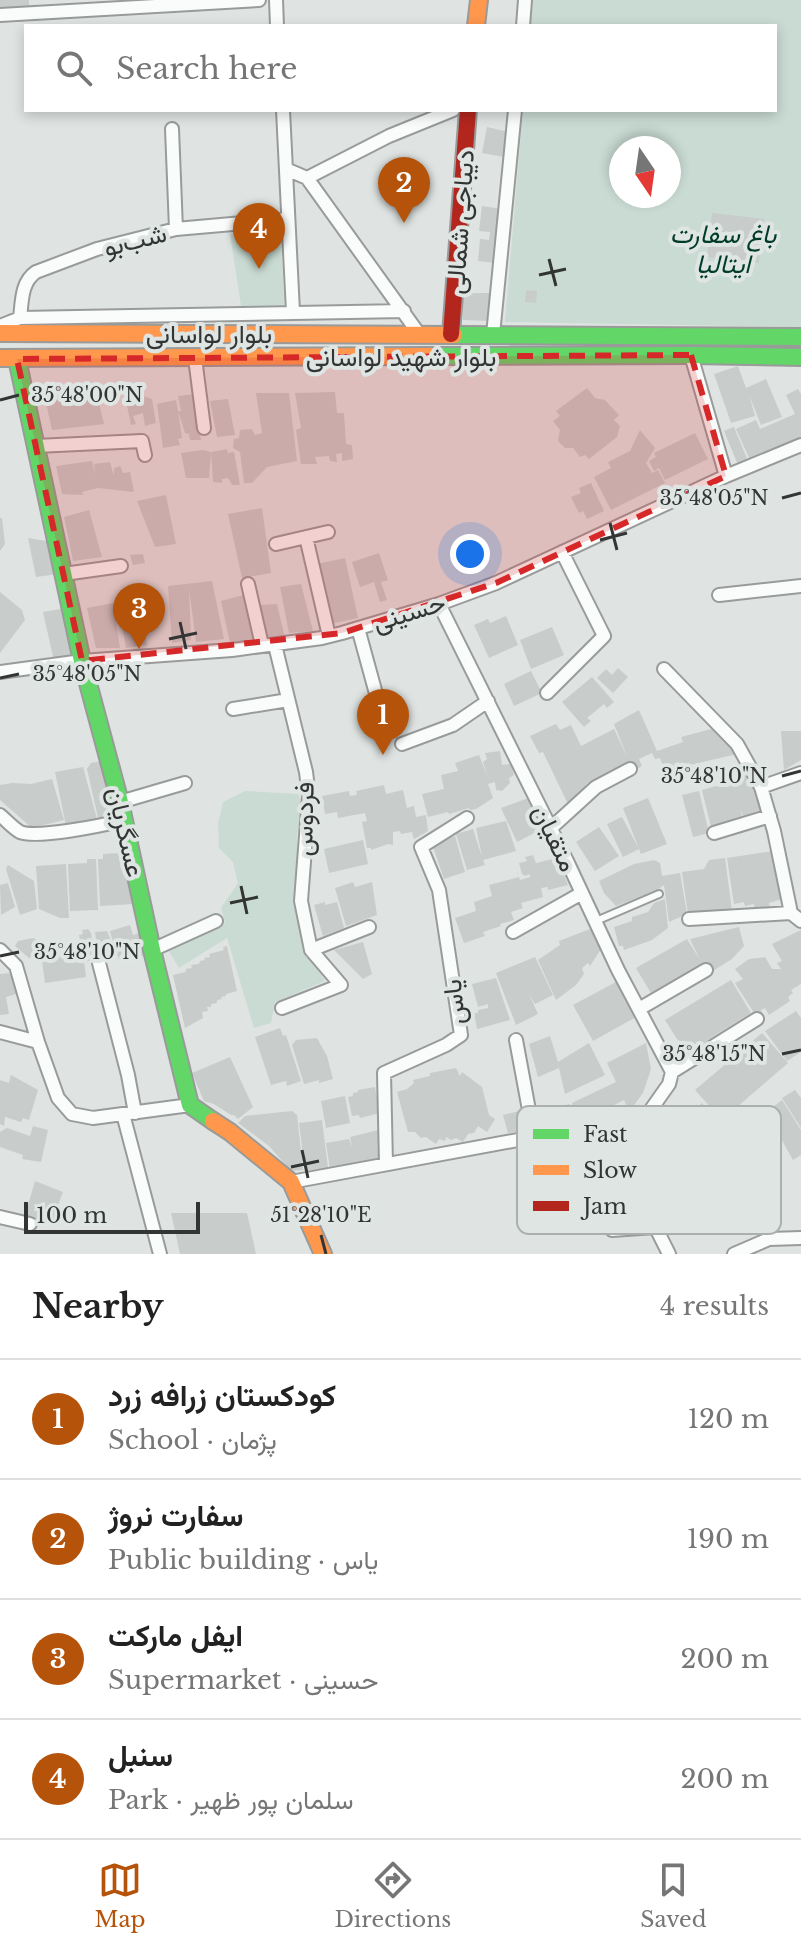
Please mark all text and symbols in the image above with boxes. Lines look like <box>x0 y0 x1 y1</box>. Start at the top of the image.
search box <box>24 24 777 112</box>
icon: search <box>52 46 96 90</box>
text: Search here <box>116 50 297 87</box>
north arrow <box>609 136 681 208</box>
street label: دیباجی شمالی <box>439 149 481 295</box>
pin: 2 <box>378 157 430 223</box>
pin: 4 <box>233 203 285 269</box>
street label: شب‌بو <box>100 217 170 263</box>
park label: باغ سفارت ایتالیا <box>670 218 778 280</box>
street label: بلوار لواسانی <box>146 318 272 350</box>
street label: بلوار شهید لواسانی <box>306 341 496 373</box>
text: 35°48'00"N <box>31 383 143 407</box>
text: 35°48'05"N <box>659 486 769 510</box>
your location <box>450 534 490 574</box>
pin: 3 <box>113 583 165 649</box>
street label: حسینی <box>369 586 449 638</box>
text: 35°48'05"N <box>32 662 142 686</box>
pin: 1 <box>357 689 409 755</box>
text: 35°48'10"N <box>661 764 767 788</box>
street label: فردوس <box>287 781 321 857</box>
street label: عسگریان <box>100 784 152 880</box>
street label: متقیان <box>525 799 585 877</box>
text: 35°48'10"N <box>34 940 140 964</box>
street label: یاس <box>436 978 472 1026</box>
text: 35°48'15"N <box>662 1042 766 1066</box>
legend <box>517 1106 781 1234</box>
text: Fast <box>583 1121 628 1148</box>
text: Slow <box>583 1157 637 1184</box>
text: Jam <box>580 1193 627 1220</box>
scale bar <box>24 1198 200 1234</box>
text: 100 m <box>36 1202 107 1229</box>
text: 51°28'10"E <box>271 1203 372 1227</box>
text: Nearby <box>32 1285 164 1327</box>
text: 4 results <box>660 1290 769 1322</box>
text: کودکستان زرافه زرد <box>108 1377 336 1414</box>
text: 1 <box>52 1403 64 1435</box>
text: 120 m <box>687 1403 769 1435</box>
text: School · پژمان <box>108 1424 277 1456</box>
text: سفارت نروژ <box>108 1497 244 1534</box>
text: 2 <box>50 1523 66 1555</box>
text: 190 m <box>687 1523 769 1555</box>
text: Public building · یاس <box>108 1544 378 1576</box>
text: ایفل مارکت <box>108 1617 243 1654</box>
text: 3 <box>50 1643 66 1675</box>
text: 200 m <box>680 1643 769 1675</box>
text: Supermarket · حسینی <box>108 1664 378 1696</box>
text: سنبل <box>108 1737 173 1774</box>
text: 4 <box>49 1763 67 1795</box>
text: 200 m <box>680 1763 769 1795</box>
text: Park · سلمان پور ظهیر <box>108 1784 354 1816</box>
tab: Map <box>94 1858 146 1933</box>
tab: Directions <box>334 1858 451 1933</box>
tab: Saved <box>640 1858 707 1933</box>

